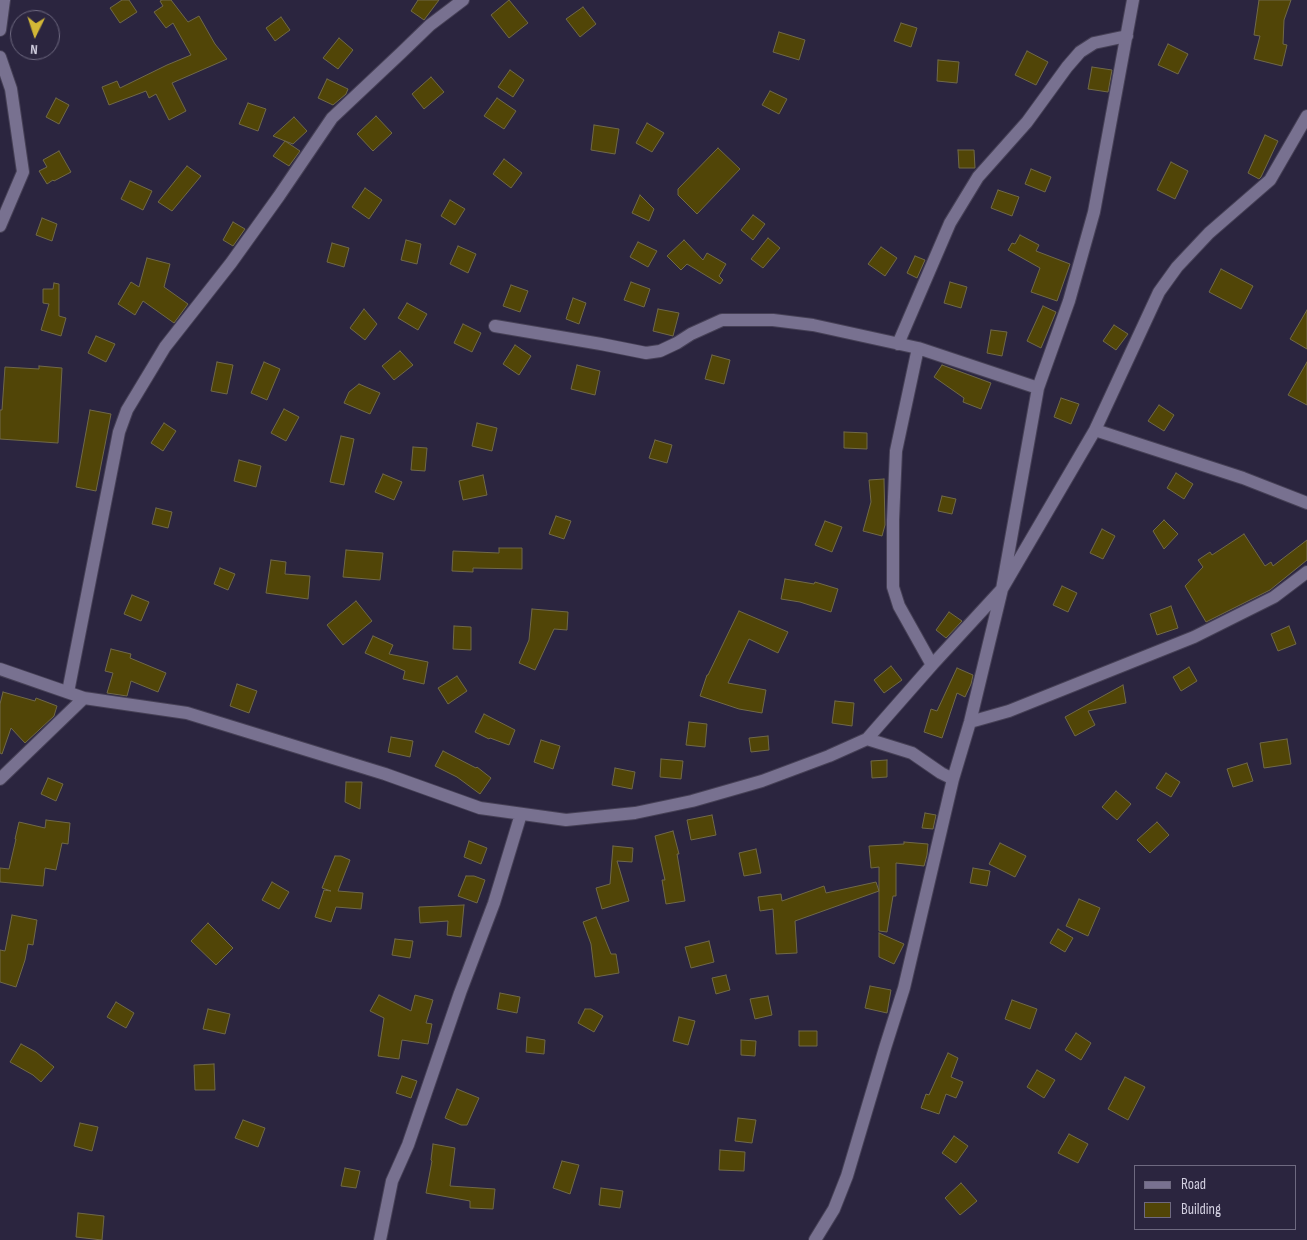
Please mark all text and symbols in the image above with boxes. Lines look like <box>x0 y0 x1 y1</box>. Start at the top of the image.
north arrow <box>10 10 60 60</box>
text: N <box>30 41 38 58</box>
legend <box>1134 1165 1297 1230</box>
text: Road <box>1181 1175 1206 1194</box>
text: Building <box>1181 1200 1221 1219</box>

